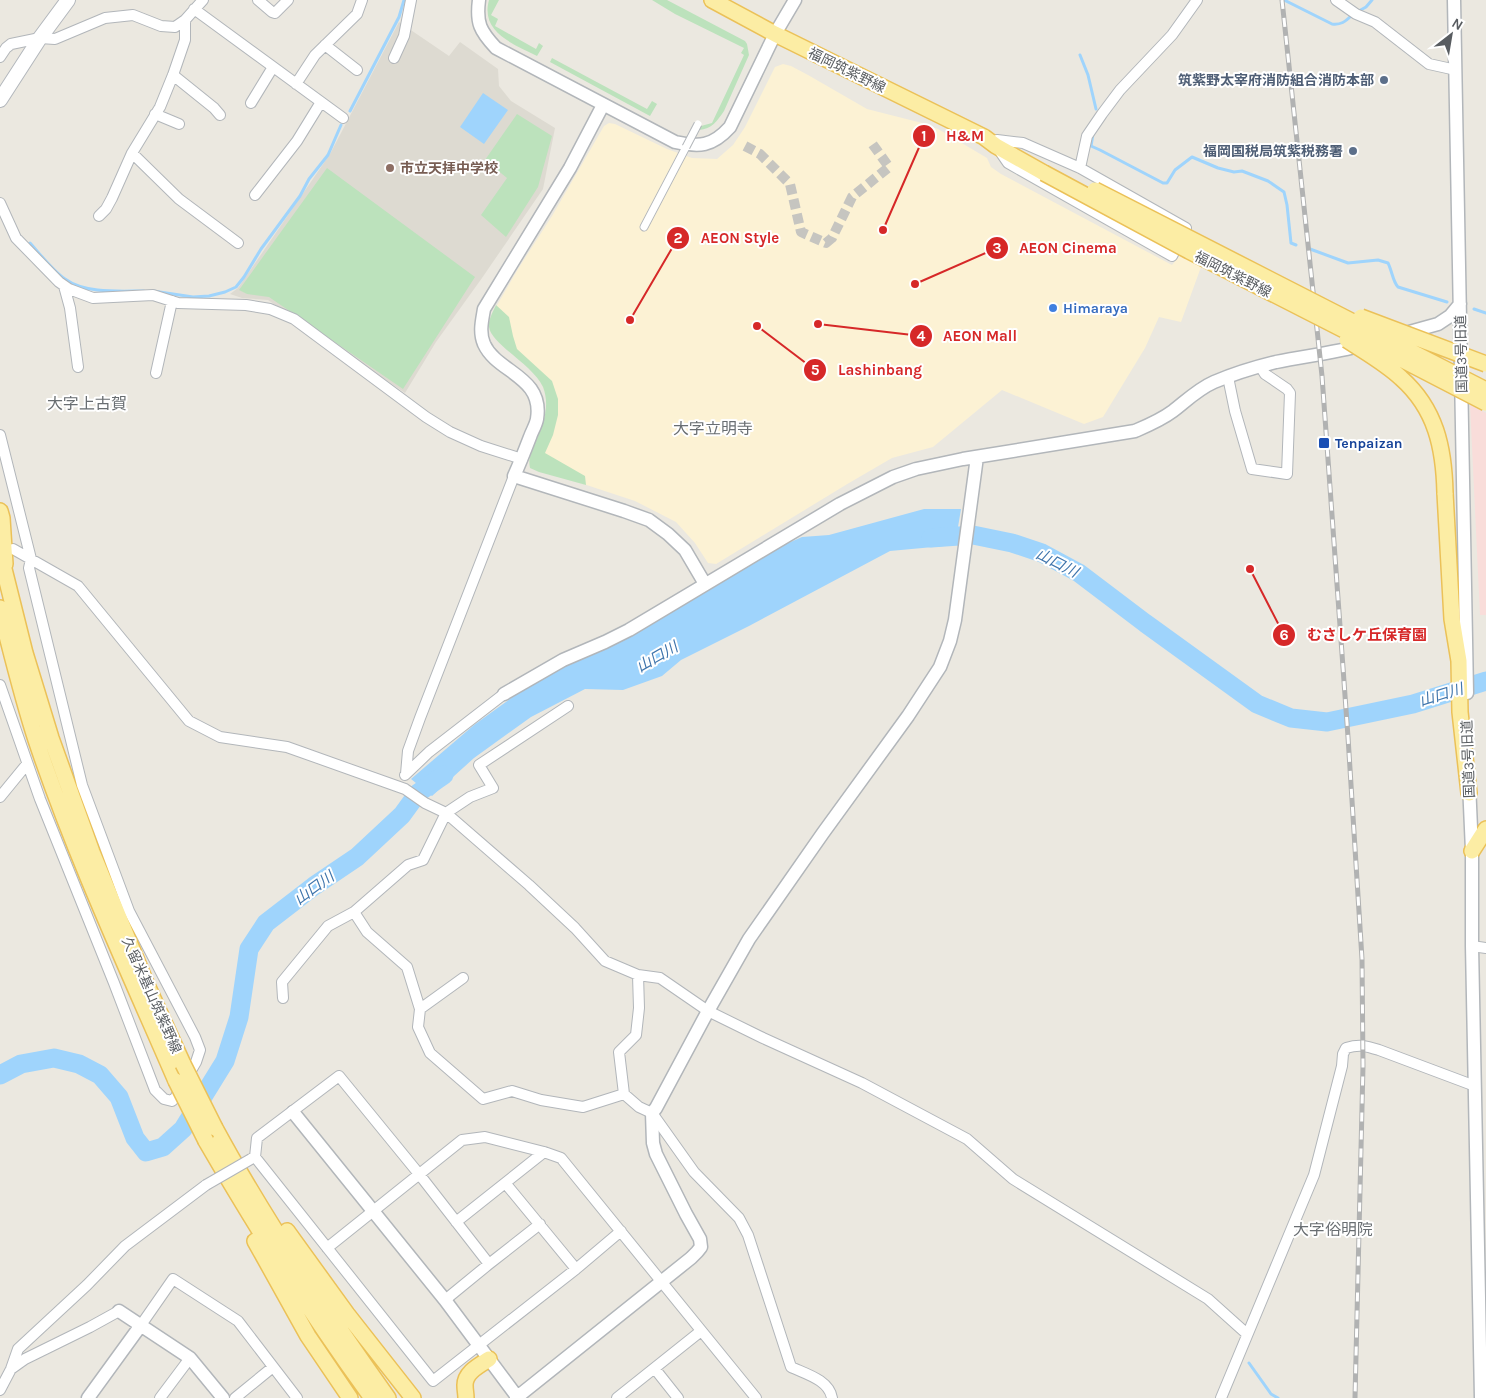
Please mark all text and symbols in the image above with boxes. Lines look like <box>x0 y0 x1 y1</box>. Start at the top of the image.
north arrow <box>1426 10 1476 60</box>
text: N <box>1449 14 1466 34</box>
street label: 福岡筑紫野線 <box>805 44 888 97</box>
place label: 筑紫野太宰府消防組合消防本部 <box>1178 72 1374 89</box>
marker: 筑紫野太宰府消防組合消防本部 <box>1378 74 1390 86</box>
callout: H&M <box>911 121 994 151</box>
text: 1 <box>921 127 927 145</box>
text: H&M <box>946 127 984 145</box>
place label: 福岡国税局筑紫税務署 <box>1203 143 1343 160</box>
marker: 福岡国税局筑紫税務署 <box>1347 145 1359 157</box>
place label: 市立天拝中学校 <box>400 160 498 177</box>
marker: 市立天拝中学校 <box>384 162 396 174</box>
callout: AEON Style <box>666 223 789 253</box>
text: 2 <box>673 229 683 247</box>
text: AEON Style <box>701 229 779 247</box>
callout: AEON Cinema <box>984 233 1127 263</box>
text: 3 <box>992 239 1002 257</box>
text: AEON Cinema <box>1019 239 1117 257</box>
street label: 福岡筑紫野線 <box>1191 248 1274 301</box>
place label: Himaraya <box>1063 300 1128 317</box>
marker: Himaraya <box>1047 302 1059 314</box>
street label: 国道3号旧道 <box>1452 315 1471 393</box>
callout: AEON Mall <box>908 321 1027 351</box>
text: 4 <box>917 327 926 345</box>
text: AEON Mall <box>943 327 1017 345</box>
callout: Lashinbang <box>803 355 931 385</box>
text: 5 <box>811 361 820 379</box>
text: Lashinbang <box>838 361 922 379</box>
district label: 大字上古賀 <box>47 394 127 413</box>
district label: 大字立明寺 <box>673 419 753 438</box>
place label: Tenpaizan <box>1335 435 1403 452</box>
marker: Tenpaizan <box>1317 436 1331 450</box>
water label: 山口川 <box>1033 545 1083 582</box>
callout: むさしケ丘保育園 <box>1272 620 1437 650</box>
text: 6 <box>1279 626 1289 644</box>
text: むさしケ丘保育園 <box>1307 626 1427 644</box>
water label: 山口川 <box>633 637 683 676</box>
water label: 山口川 <box>1417 679 1467 710</box>
street label: 国道3号旧道 <box>1459 720 1478 798</box>
water label: 山口川 <box>291 866 339 909</box>
street label: 久留米基山筑紫野線 <box>118 934 185 1056</box>
district label: 大字俗明院 <box>1293 1220 1373 1239</box>

